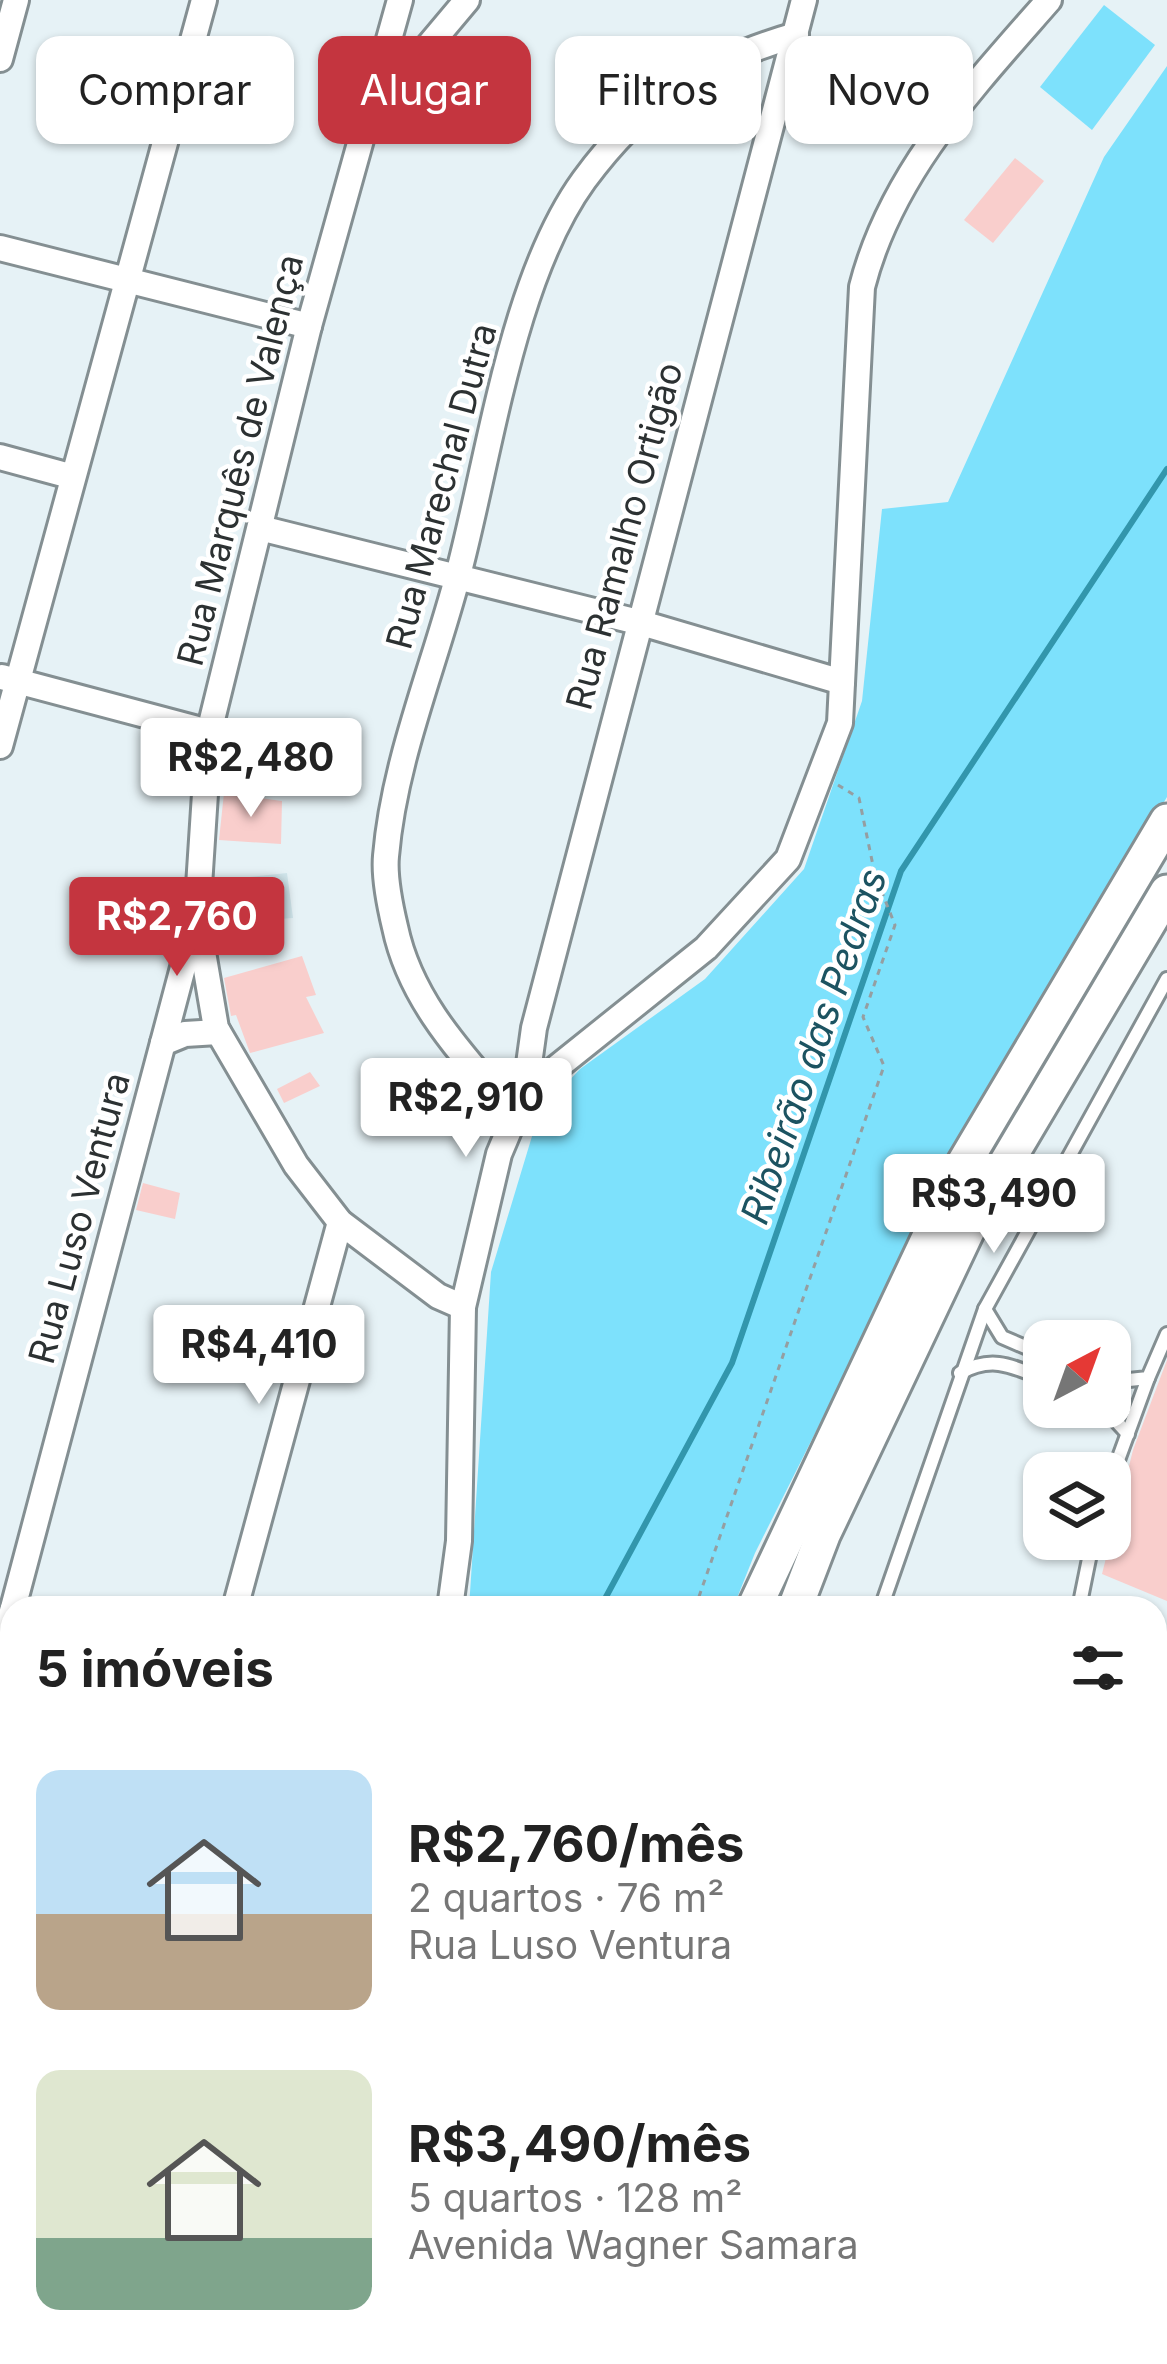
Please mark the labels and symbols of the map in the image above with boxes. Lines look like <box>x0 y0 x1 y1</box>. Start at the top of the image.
street label: Rua Marquês de Valença <box>168 250 312 670</box>
street label: Rua Marechal Dutra <box>376 318 506 654</box>
street label: Rua Ramalho Ortigão <box>556 358 692 714</box>
pin: R$2,480 <box>140 718 362 820</box>
water label: Ribeirão das Pedras <box>730 862 896 1230</box>
pin: R$2,760 <box>66 877 288 979</box>
pin: R$2,910 <box>355 1058 577 1160</box>
street label: Rua Luso Ventura <box>19 1068 139 1368</box>
pin: R$3,490 <box>883 1154 1105 1256</box>
pin: R$4,410 <box>148 1305 370 1407</box>
north arrow <box>1023 1320 1131 1428</box>

